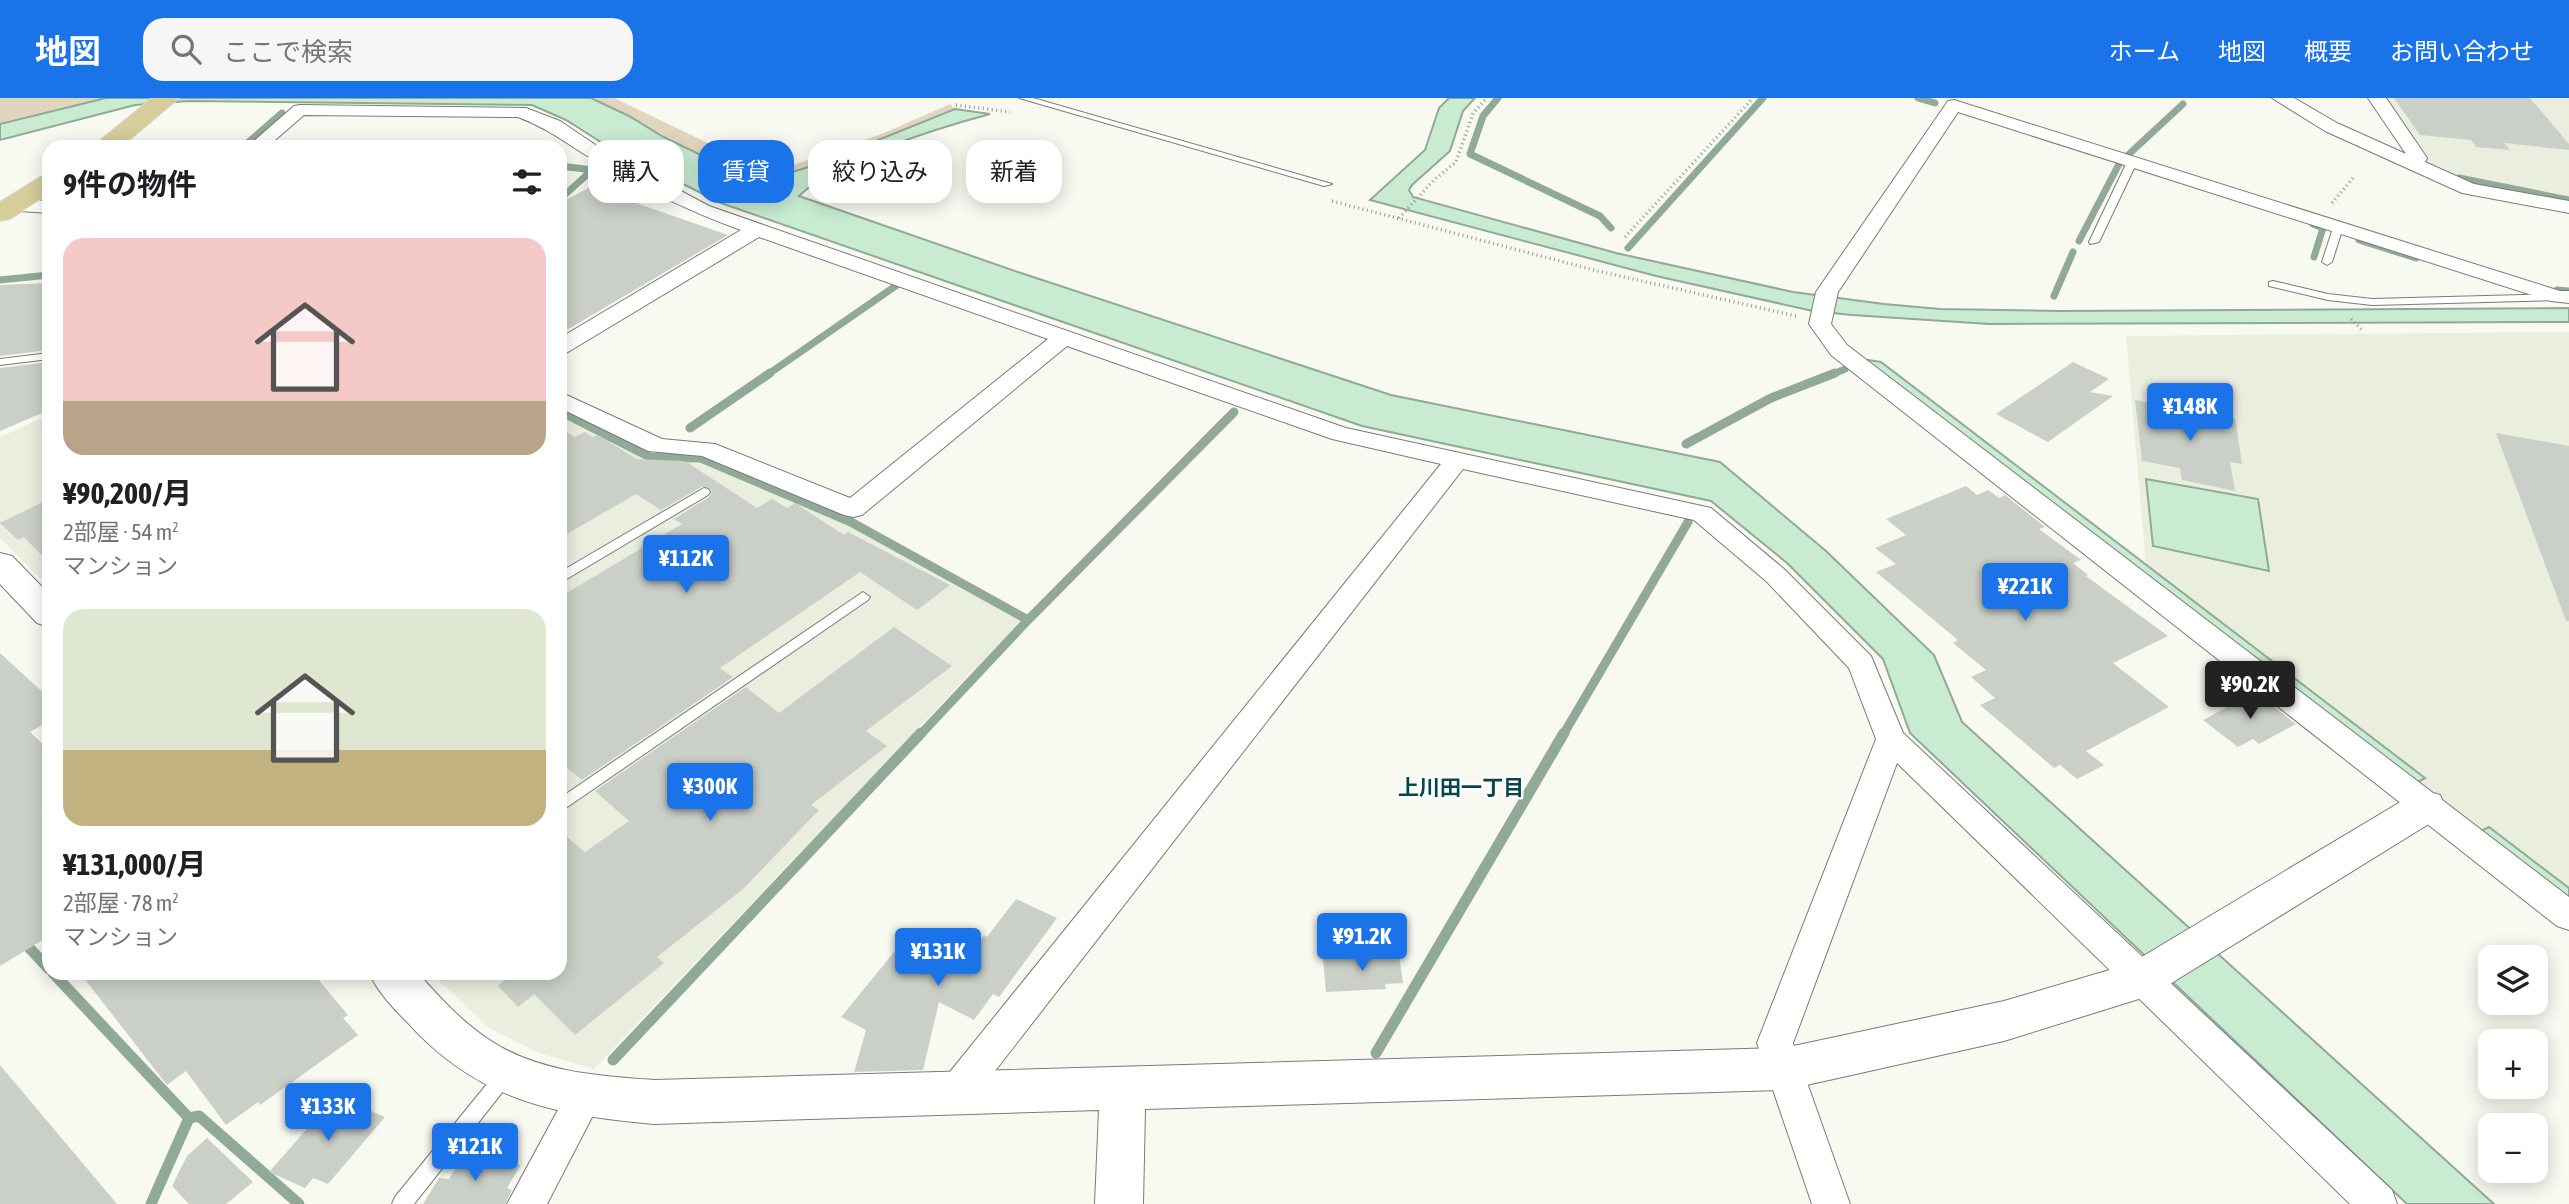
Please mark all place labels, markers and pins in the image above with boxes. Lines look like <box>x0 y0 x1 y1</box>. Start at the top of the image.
pin: ¥148K <box>2141 384 2239 443</box>
pin: ¥112K <box>637 536 735 595</box>
pin: ¥221K <box>1976 564 2074 623</box>
pin: ¥90.2K <box>2193 662 2307 721</box>
pin: ¥300K <box>661 764 759 823</box>
pin: ¥91.2K <box>1305 914 1419 973</box>
pin: ¥131K <box>889 928 987 988</box>
pin: ¥133K <box>279 1084 377 1143</box>
pin: ¥121K <box>426 1124 524 1183</box>

